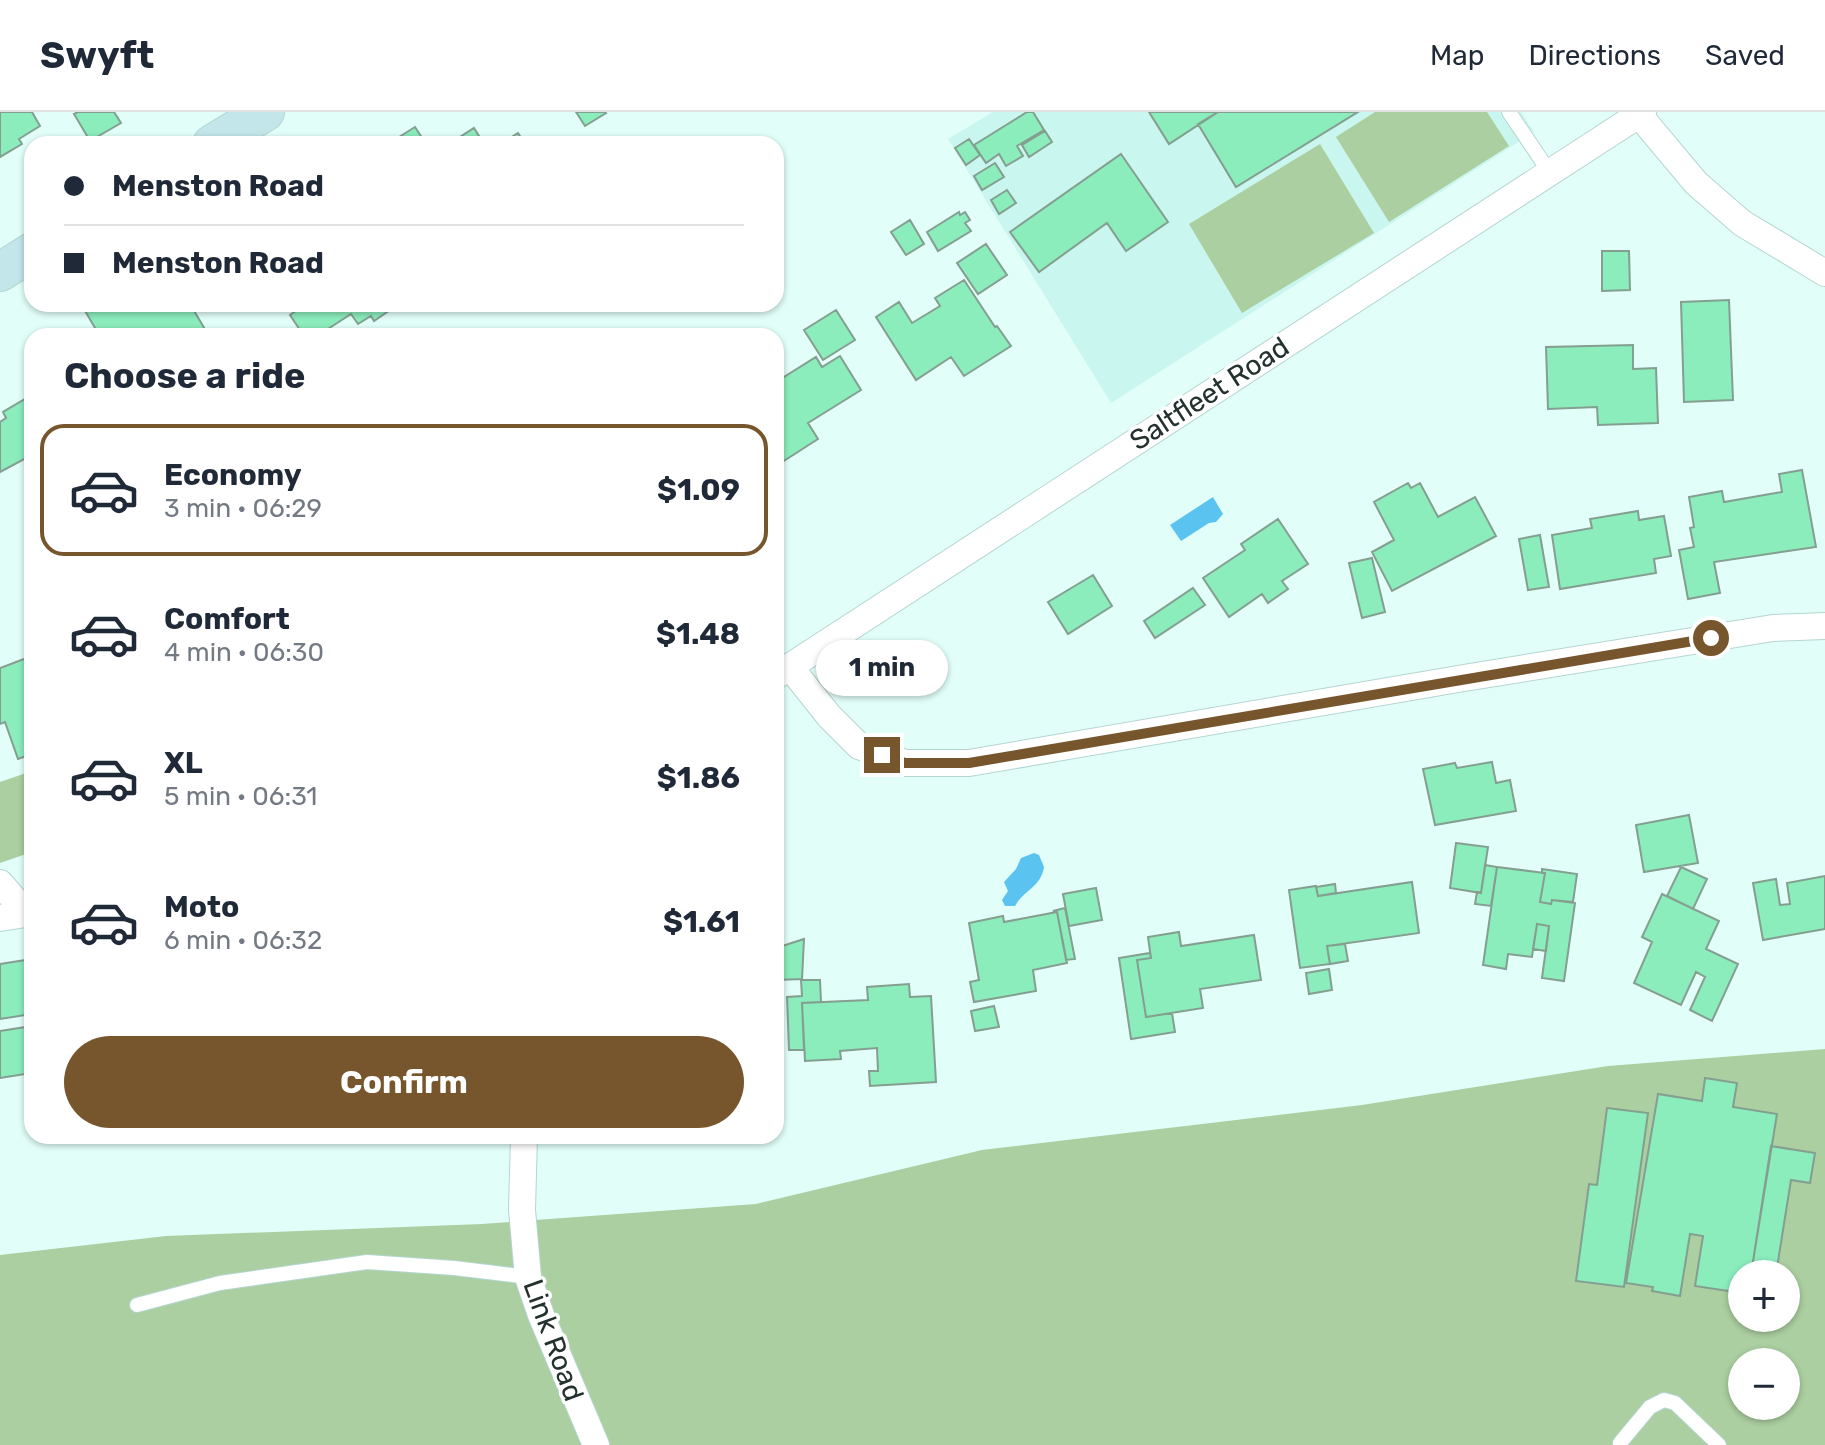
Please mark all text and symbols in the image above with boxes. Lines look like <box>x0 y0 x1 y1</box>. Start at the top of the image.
text: Swyft <box>40 32 154 78</box>
text: Map <box>1430 39 1484 72</box>
text: Directions <box>1528 39 1661 72</box>
text: Saved <box>1705 39 1785 72</box>
text: Menston Road <box>112 168 324 204</box>
text: Menston Road <box>112 245 324 281</box>
street label: Saltfleet Road <box>1124 330 1295 457</box>
text: Choose a ride <box>64 354 305 397</box>
icon: car <box>68 454 140 526</box>
text: Economy <box>164 457 302 493</box>
text: $1.09 <box>657 472 740 508</box>
text: 3 min · 06:29 <box>164 493 322 524</box>
icon: car <box>68 598 140 670</box>
text: Comfort <box>164 601 290 637</box>
text: $1.48 <box>656 616 740 652</box>
route start <box>1693 620 1729 656</box>
text: 4 min · 06:30 <box>164 637 324 668</box>
callout: 1 min <box>816 639 948 695</box>
text: 1 min <box>849 652 915 683</box>
route end <box>864 737 900 773</box>
icon: car <box>68 742 140 814</box>
text: XL <box>164 745 203 781</box>
text: $1.86 <box>657 760 740 796</box>
text: 5 min · 06:31 <box>164 781 317 812</box>
icon: car <box>68 886 140 958</box>
text: Moto <box>164 889 239 925</box>
text: $1.61 <box>663 904 740 940</box>
text: 6 min · 06:32 <box>164 925 322 956</box>
button: Confirm <box>64 1036 744 1128</box>
map controls <box>1728 1260 1800 1420</box>
button: + <box>1728 1260 1800 1332</box>
street label: Link Road <box>516 1275 591 1405</box>
button: − <box>1728 1348 1800 1420</box>

